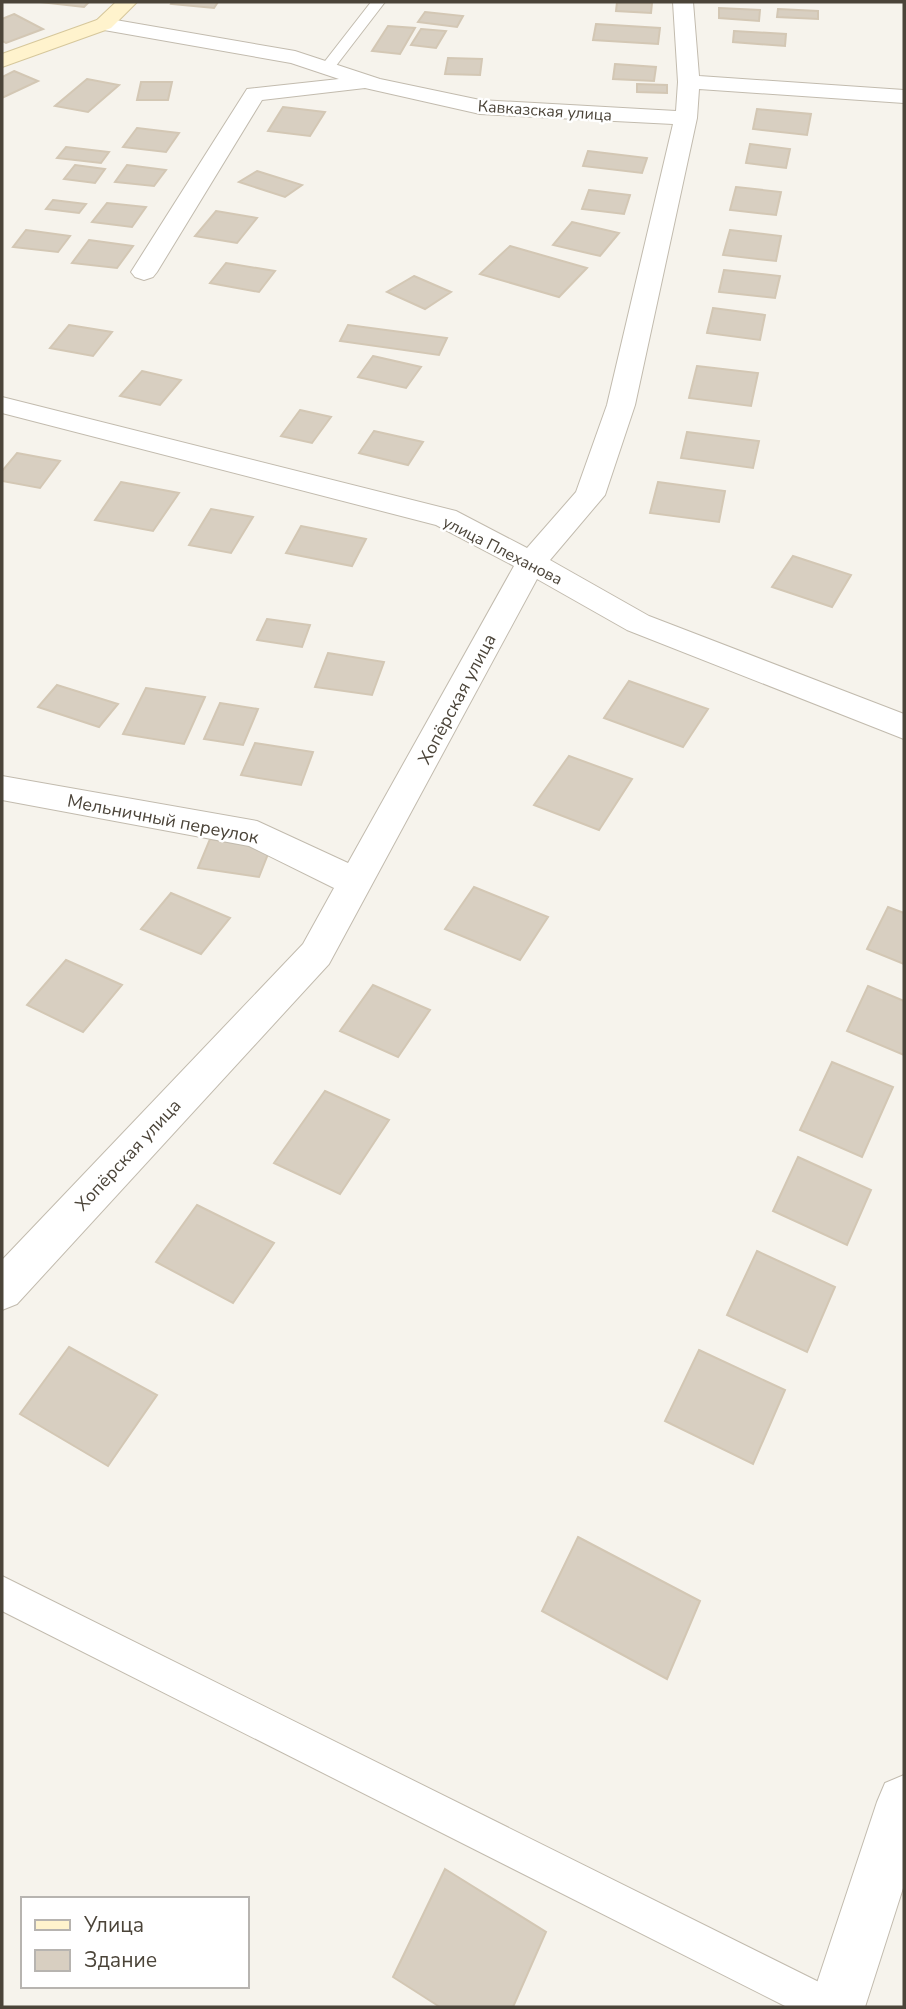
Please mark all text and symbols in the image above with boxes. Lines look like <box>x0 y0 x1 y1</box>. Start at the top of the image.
street label: Кавказская улица <box>477 95 613 127</box>
street label: улица Плеханова <box>439 511 566 591</box>
street label: Хопёрская улица <box>412 629 502 769</box>
street label: Мельничный переулок <box>65 789 261 849</box>
street label: Хопёрская улица <box>70 1094 186 1216</box>
legend <box>21 1897 248 1988</box>
text: Улица <box>83 1911 144 1939</box>
text: Здание <box>84 1946 157 1974</box>

